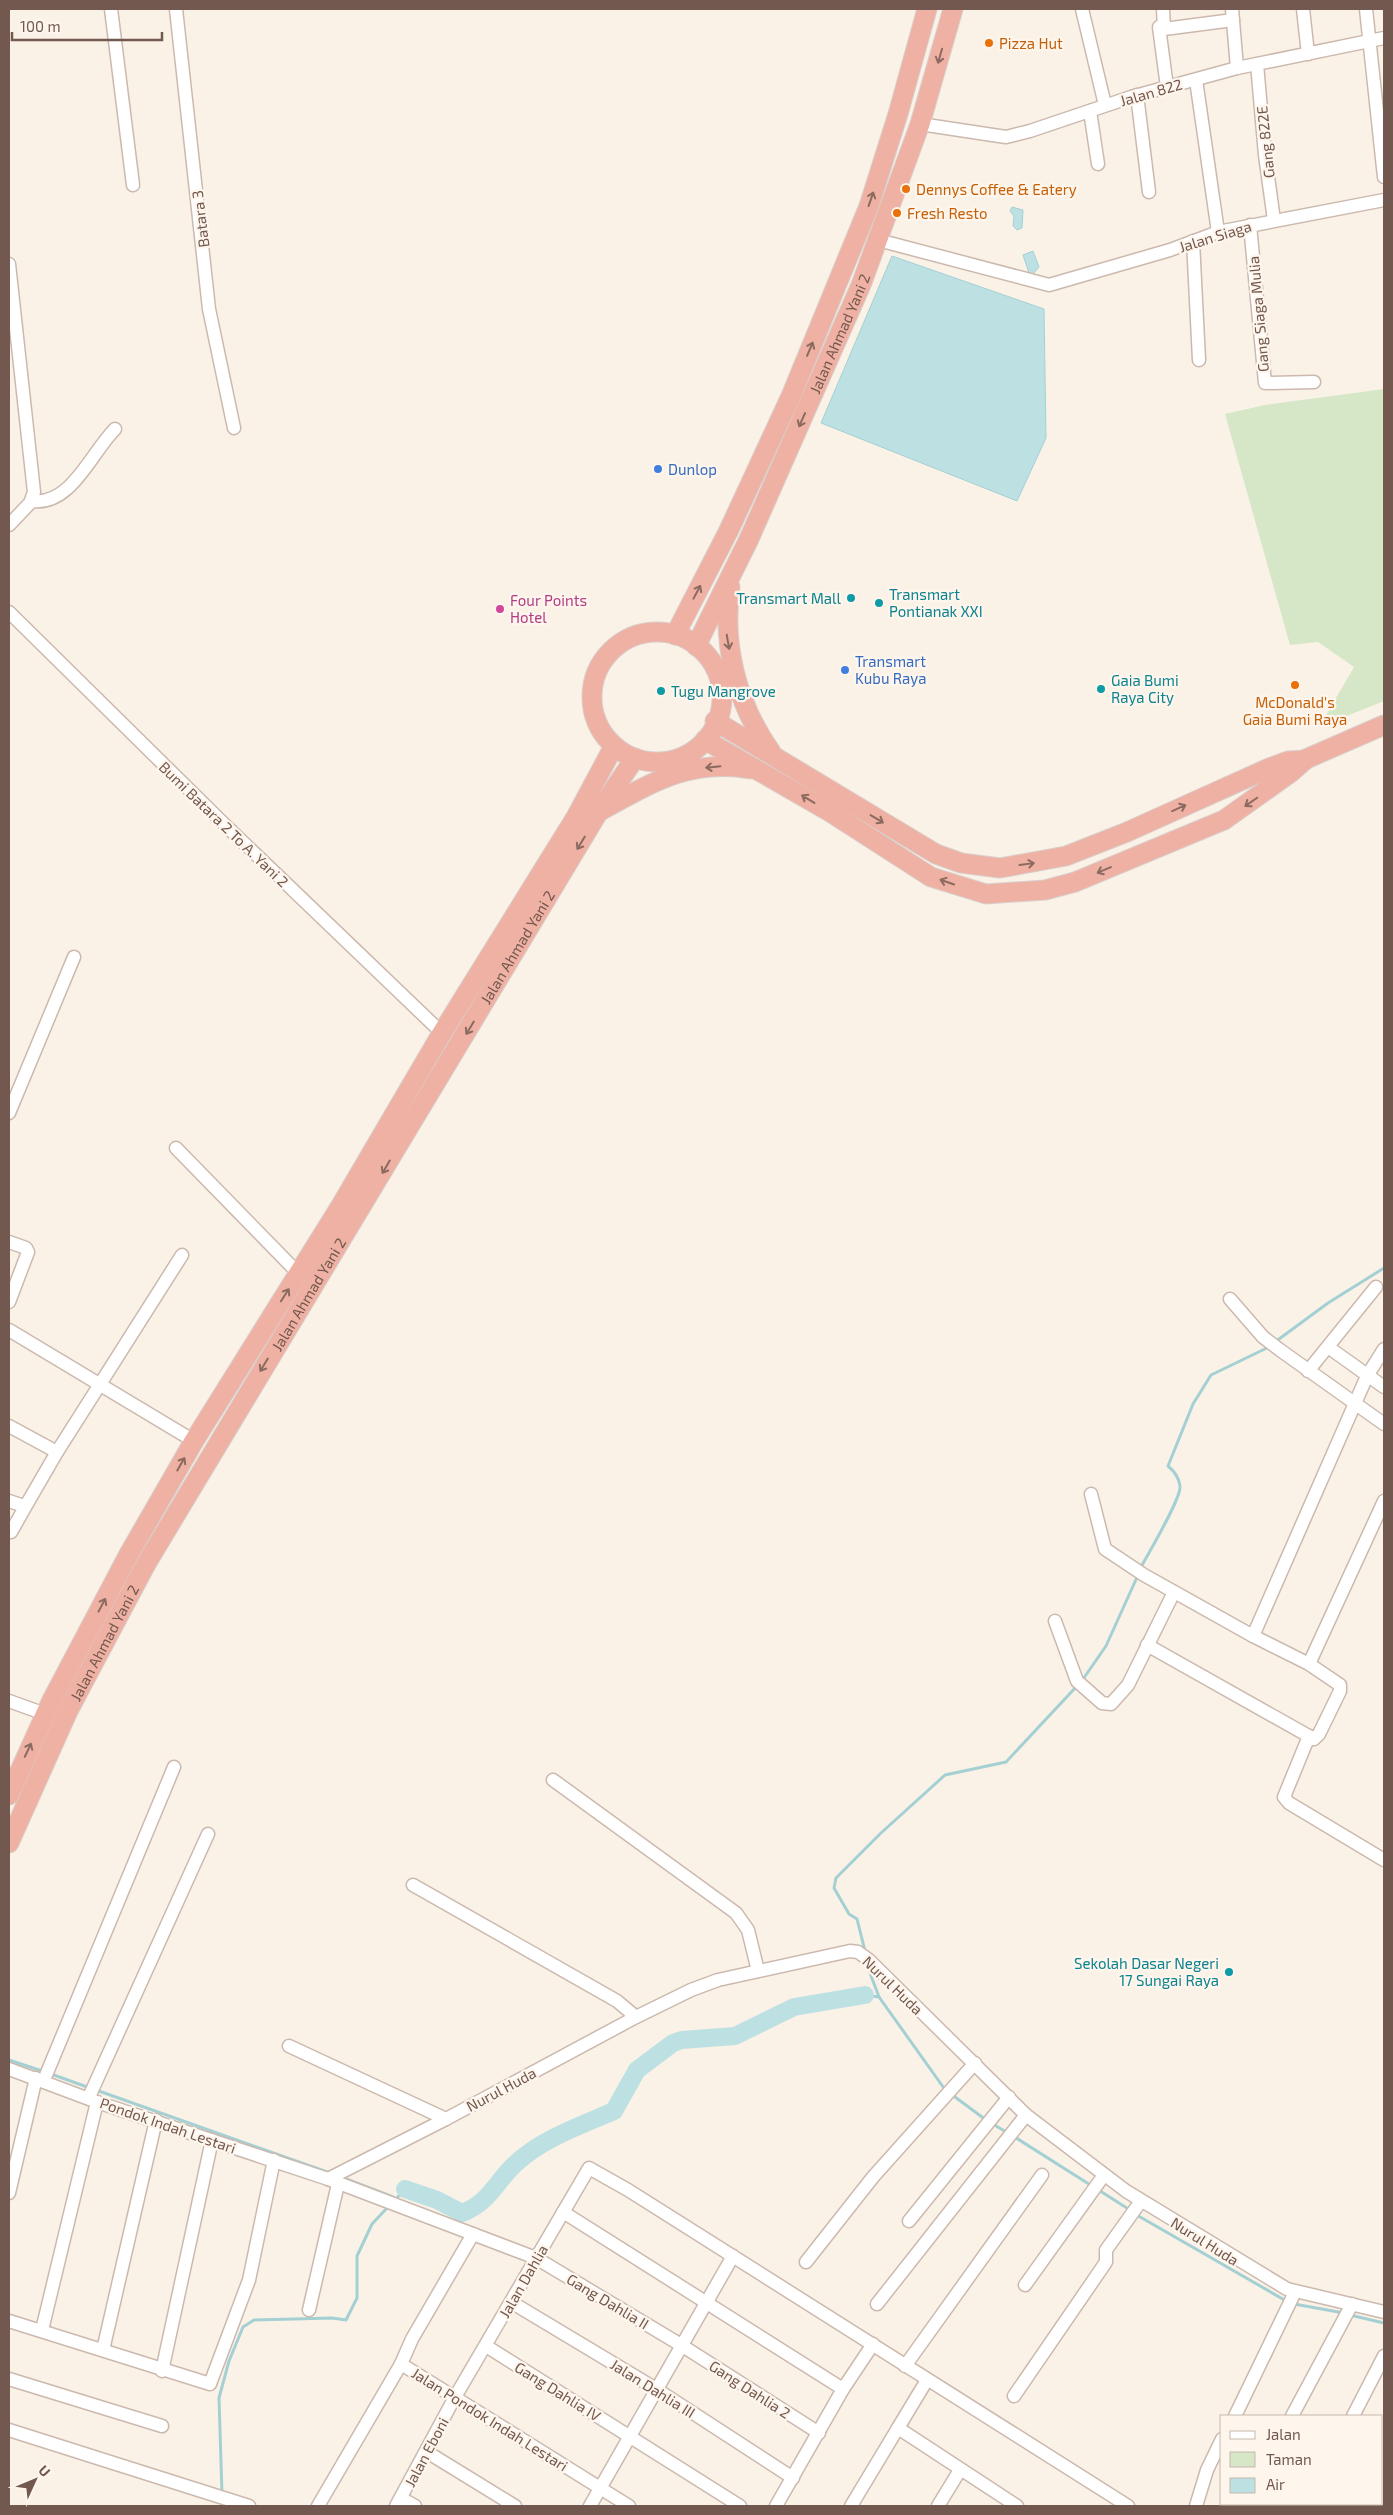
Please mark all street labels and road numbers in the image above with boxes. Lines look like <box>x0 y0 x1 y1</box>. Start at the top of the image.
street label: Jalan 822 <box>1118 75 1184 109</box>
street label: Gang 822E <box>1252 105 1278 179</box>
street label: Batara 3 <box>188 189 212 249</box>
street label: Jalan Siaga <box>1177 216 1253 256</box>
street label: Gang Siaga Mulia <box>1244 255 1272 373</box>
street label: Jalan Ahmad Yani 2 <box>805 271 873 396</box>
street label: Bumi Batara 2 To A. Yani 2 <box>156 757 292 891</box>
street label: Jalan Ahmad Yani 2 <box>476 887 558 1007</box>
street label: Jalan Ahmad Yani 2 <box>267 1234 349 1354</box>
street label: Jalan Ahmad Yani 2 <box>66 1581 142 1704</box>
street label: Nurul Huda <box>859 1952 927 2018</box>
street label: Nurul Huda <box>463 2063 539 2115</box>
street label: Pondok Indah Lestari <box>98 2093 238 2157</box>
street label: Nurul Huda <box>1168 2213 1242 2269</box>
street label: Jalan Dahlia <box>495 2241 551 2321</box>
street label: Gang Dahlia II <box>564 2269 652 2333</box>
street label: Jalan Dahlia III <box>607 2355 699 2421</box>
street label: Gang Dahlia 2 <box>706 2356 794 2422</box>
street label: Gang Dahlia IV <box>512 2357 604 2425</box>
street label: Jalan Pondok Indah Lestari <box>409 2364 571 2474</box>
street label: Jalan Eboni <box>400 2414 452 2490</box>

